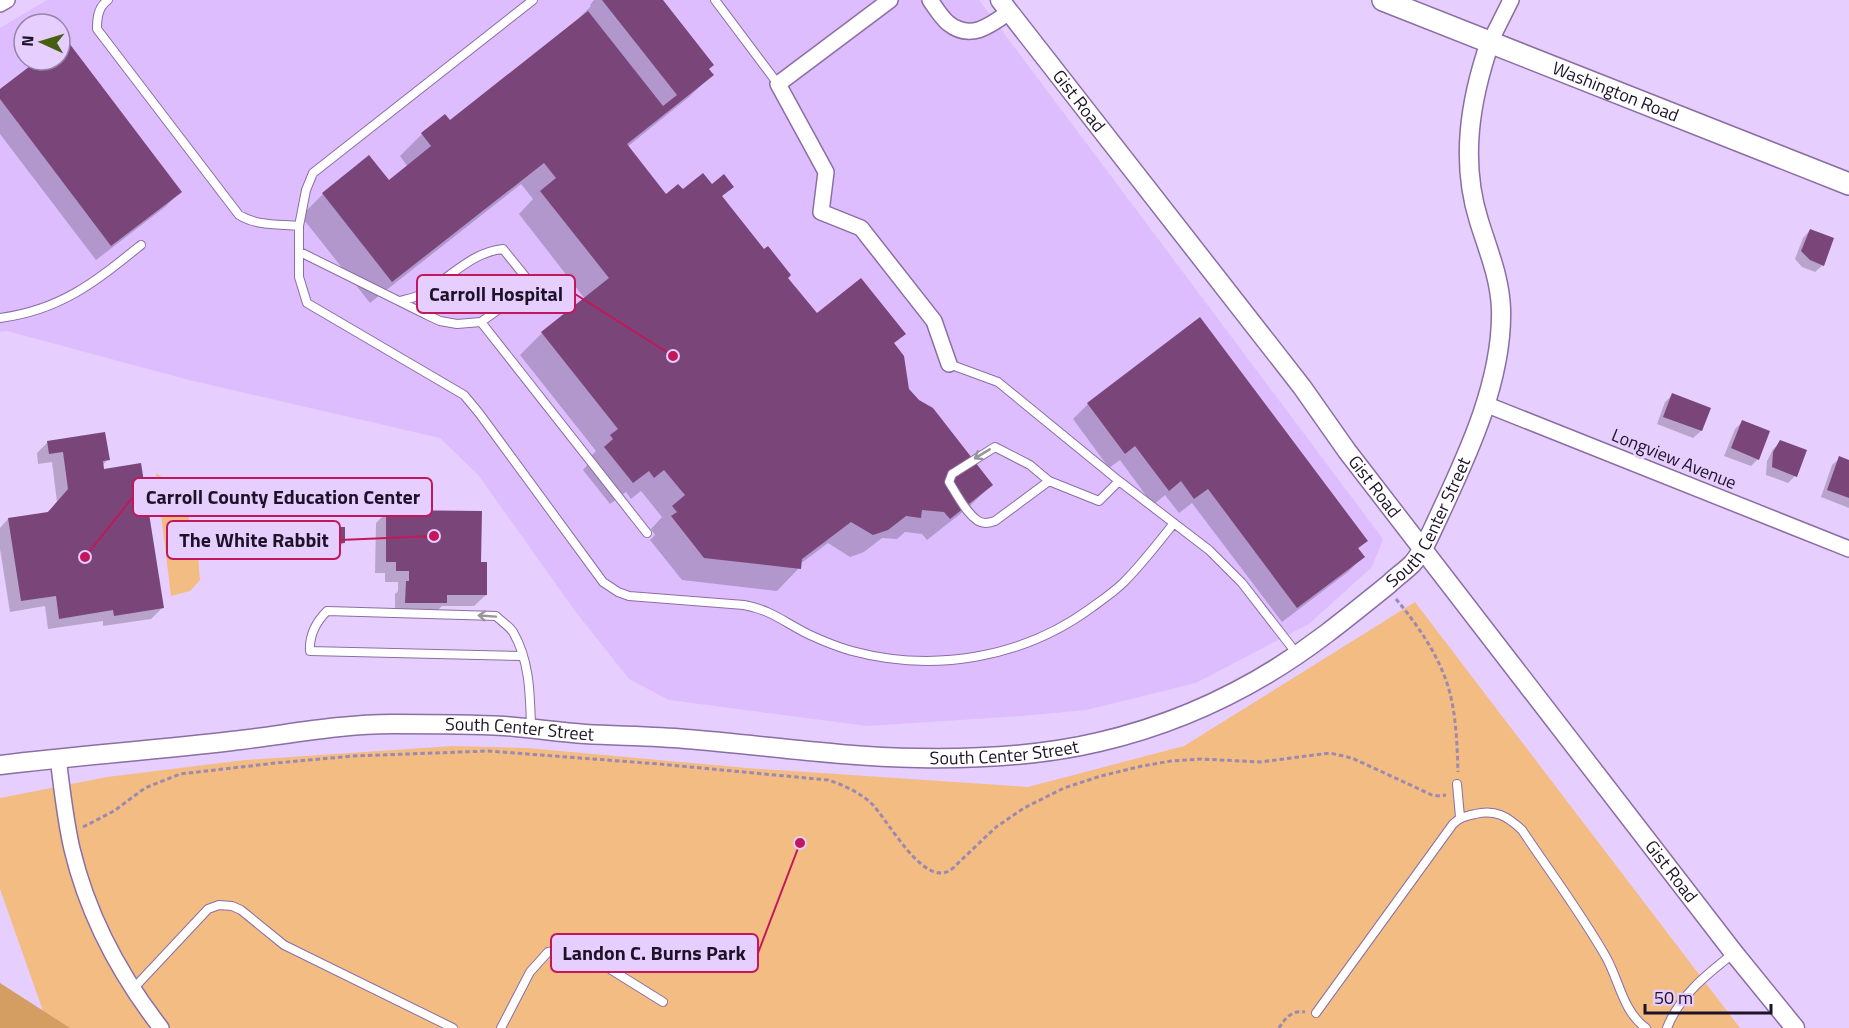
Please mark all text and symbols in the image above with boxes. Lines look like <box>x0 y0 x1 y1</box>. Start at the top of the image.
north arrow <box>12 12 72 72</box>
text: N <box>15 35 39 47</box>
street label: Washington Road <box>1548 54 1683 129</box>
street label: Gist Road <box>1046 64 1112 138</box>
callout: Carroll Hospital <box>417 275 575 313</box>
text: Carroll Hospital <box>429 278 563 309</box>
street label: Longview Avenue <box>1608 421 1741 496</box>
one-way arrow <box>974 449 991 461</box>
street label: Gist Road <box>1342 449 1408 523</box>
street label: South Center Street <box>1379 452 1477 594</box>
callout: Carroll County Education Center <box>133 478 432 516</box>
text: Carroll County Education Center <box>146 481 421 512</box>
callout: The White Rabbit <box>167 521 340 559</box>
text: The White Rabbit <box>179 524 329 555</box>
one-way arrow <box>477 611 497 622</box>
street label: South Center Street <box>445 710 595 748</box>
street label: South Center Street <box>930 733 1081 771</box>
street label: Gist Road <box>1639 834 1704 908</box>
callout: Landon C. Burns Park <box>551 934 758 972</box>
text: Landon C. Burns Park <box>562 937 746 968</box>
scale bar <box>1645 977 1771 1015</box>
text: 50 m <box>1654 984 1693 1011</box>

